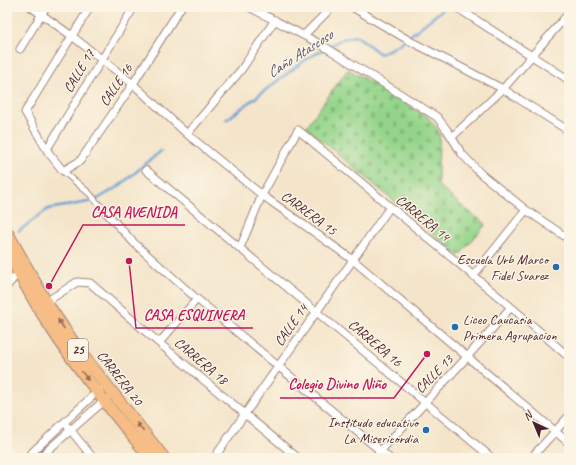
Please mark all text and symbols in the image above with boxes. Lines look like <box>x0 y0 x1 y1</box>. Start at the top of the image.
water label: Caño Atascoso <box>264 24 339 82</box>
street label: CALLE 17 <box>60 46 99 96</box>
street label: CALLE 16 <box>96 60 137 109</box>
street label: CARRERA 15 <box>278 187 341 239</box>
street label: CARRERA 14 <box>393 191 455 246</box>
callout: CASA AVENIDA <box>83 198 185 225</box>
text: CASA AVENIDA <box>91 203 178 222</box>
place label: Escuela Urb Marco Fidel Suarez <box>457 251 550 284</box>
marker: Escuela Urb Marco Fidel Suarez <box>551 262 561 272</box>
street label: CALLE 14 <box>270 299 312 349</box>
callout: CASA ESQUINERA <box>136 301 253 328</box>
text: CASA ESQUINERA <box>144 306 246 325</box>
place label: Liceo Caucasia Primera Agrupacion <box>463 311 557 344</box>
street label: CARRERA 16 <box>345 316 406 371</box>
one-way arrow <box>57 319 65 329</box>
marker: Liceo Caucasia Primera Agrupacion <box>450 322 460 332</box>
street label: CARRERA 18 <box>171 334 232 389</box>
road number: 25 <box>68 339 88 361</box>
street label: CARRERA 20 <box>93 347 148 410</box>
street label: CALLE 13 <box>411 350 458 397</box>
one-way arrow <box>81 370 89 381</box>
callout: Colegio Divino Niño <box>280 371 394 398</box>
text: Colegio Divino Niño <box>288 375 387 394</box>
north arrow <box>514 403 554 443</box>
text: N <box>520 407 536 423</box>
place label: Institudo educativo La Misericordia <box>328 414 420 447</box>
one-way arrow <box>135 422 144 433</box>
marker: Institudo educativo La Misericordia <box>421 425 431 435</box>

